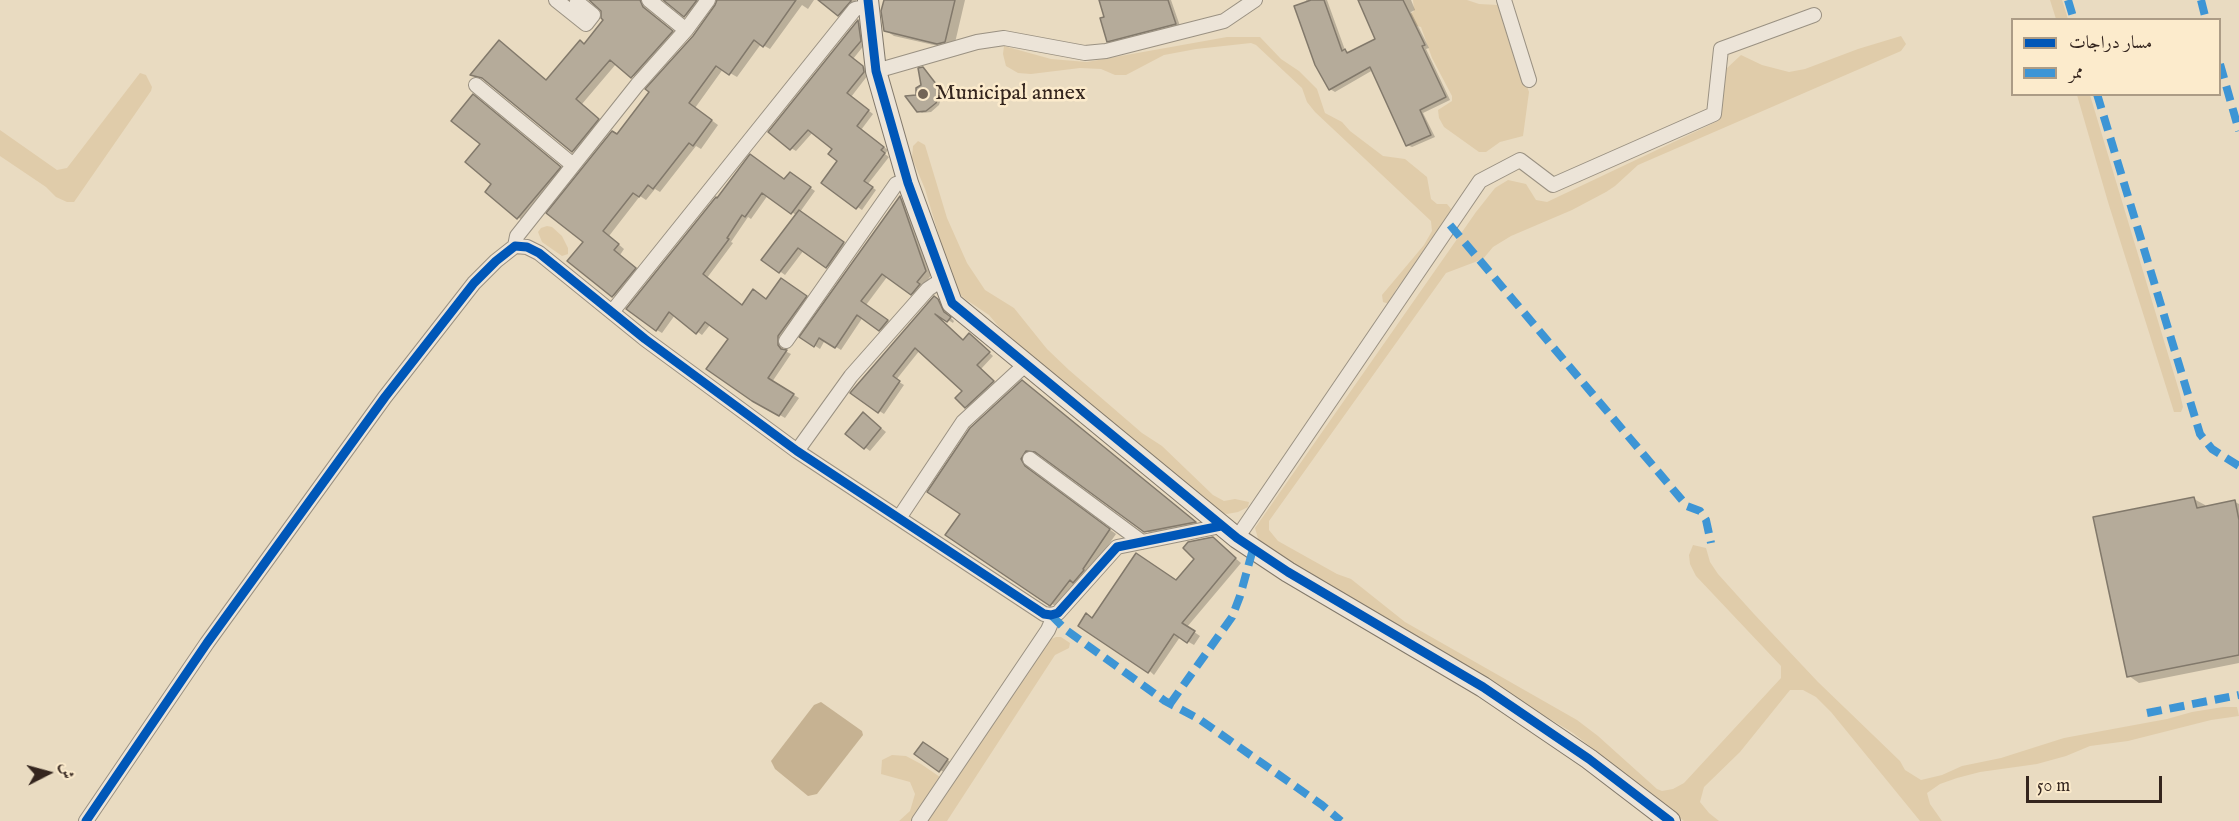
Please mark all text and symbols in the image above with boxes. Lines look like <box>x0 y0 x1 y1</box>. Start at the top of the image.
legend <box>2011 18 2221 96</box>
text: مسار دراجات <box>2069 32 2152 55</box>
text: ممر <box>2069 62 2083 85</box>
place label: Municipal annex <box>935 81 1086 107</box>
marker: Municipal annex <box>916 87 930 101</box>
north arrow <box>18 743 78 803</box>
text: ش <box>55 762 77 780</box>
scale bar <box>2029 764 2166 802</box>
text: 50 m <box>2037 775 2070 798</box>

